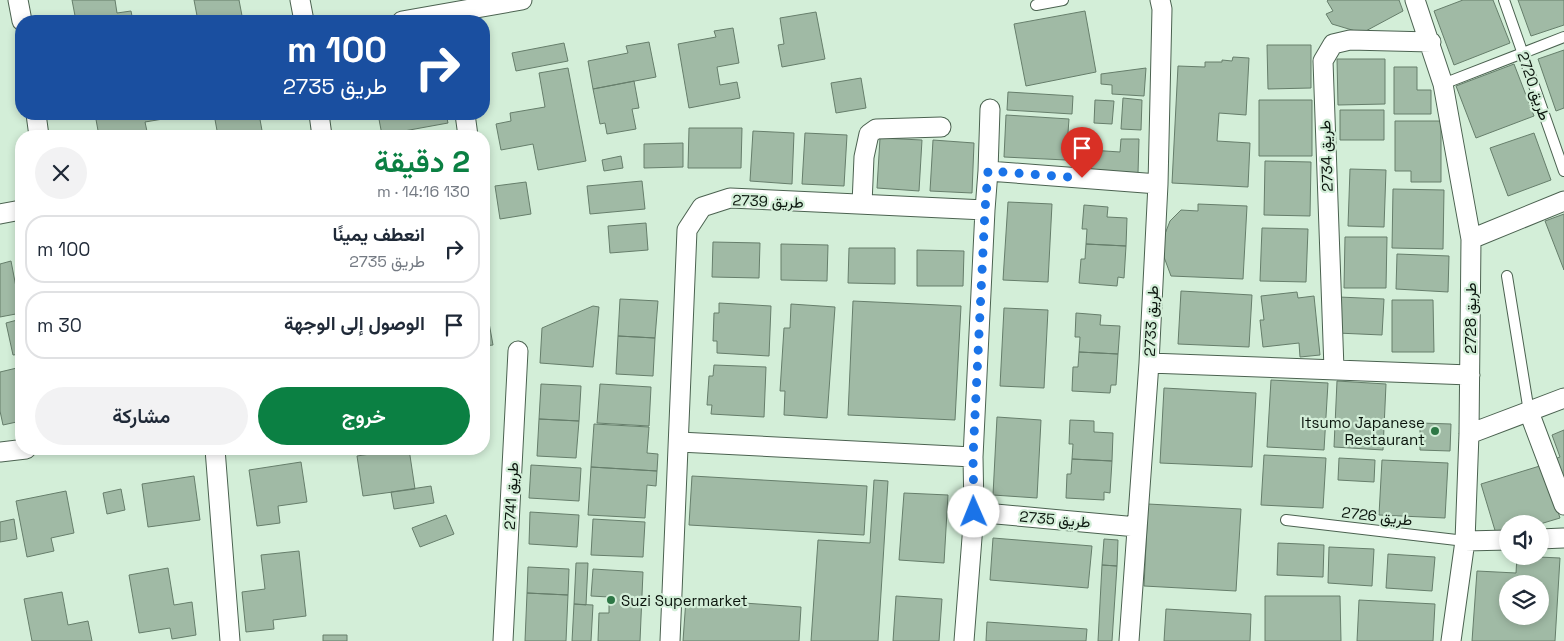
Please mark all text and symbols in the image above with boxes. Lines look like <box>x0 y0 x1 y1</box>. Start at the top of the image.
text: 100 m <box>287 28 387 72</box>
icon: right <box>405 35 470 100</box>
street label: طريق 2720 <box>1512 49 1555 123</box>
text: طريق 2735 <box>283 72 387 100</box>
street label: طريق 2734 <box>1315 120 1338 192</box>
pin <box>1061 127 1103 178</box>
icon: arrive <box>1068 134 1096 162</box>
text: 2 دقيقة <box>374 142 470 181</box>
button: close <box>35 147 87 199</box>
text: 130 m · 14:16 <box>377 181 470 202</box>
street label: طريق 2739 <box>732 190 804 213</box>
text: انعطف يمينًا <box>333 222 425 247</box>
icon: right <box>440 235 468 263</box>
text: 100 m <box>37 237 91 262</box>
text: طريق 2735 <box>349 251 425 272</box>
street label: طريق 2728 <box>1461 282 1481 354</box>
street label: طريق 2733 <box>1140 285 1163 357</box>
text: الوصول إلى الوجهة <box>284 311 425 336</box>
icon: arrive <box>440 311 468 339</box>
text: 30 m <box>37 313 82 338</box>
button: مشاركة <box>35 387 248 445</box>
button: خروج <box>258 387 470 445</box>
place label: Itsumo Japanese Restaurant <box>1301 413 1425 449</box>
marker: Itsumo Japanese Restaurant <box>1429 425 1441 437</box>
street label: طريق 2741 <box>500 462 523 530</box>
position arrow <box>947 485 999 537</box>
street label: طريق 2726 <box>1340 502 1414 531</box>
street label: طريق 2735 <box>1019 506 1091 533</box>
map controls <box>1499 515 1549 625</box>
button: sound <box>1499 515 1549 565</box>
button: layers <box>1499 575 1549 625</box>
place label: Suzi Supermarket <box>621 591 748 610</box>
marker: Suzi Supermarket <box>605 594 617 606</box>

